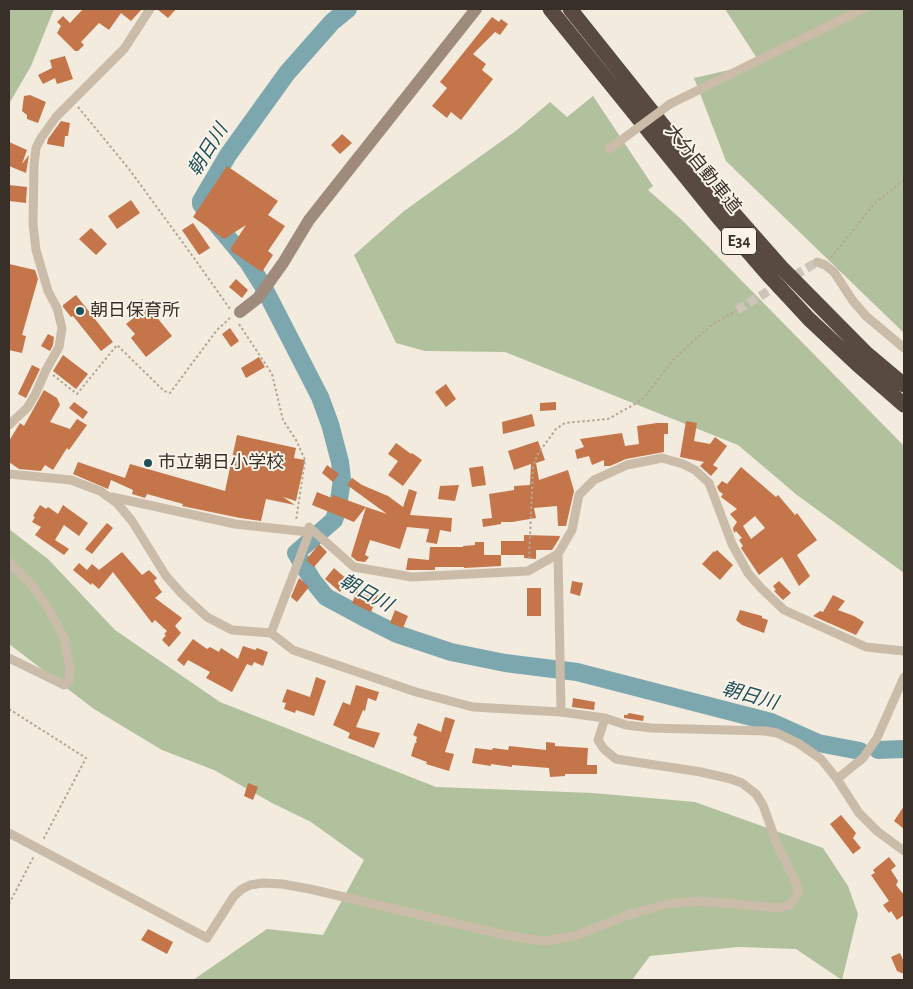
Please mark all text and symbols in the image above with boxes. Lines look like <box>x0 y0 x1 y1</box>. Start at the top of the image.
water label: 朝日川 <box>183 120 233 180</box>
street label: 大分自動車道 <box>661 120 745 218</box>
road number: E34 <box>722 228 756 255</box>
place label: 朝日保育所 <box>90 300 180 322</box>
marker: 朝日保育所 <box>74 305 86 317</box>
place label: 市立朝日小学校 <box>158 452 284 474</box>
marker: 市立朝日小学校 <box>142 457 154 469</box>
water label: 朝日川 <box>336 569 396 617</box>
water label: 朝日川 <box>719 677 781 715</box>

